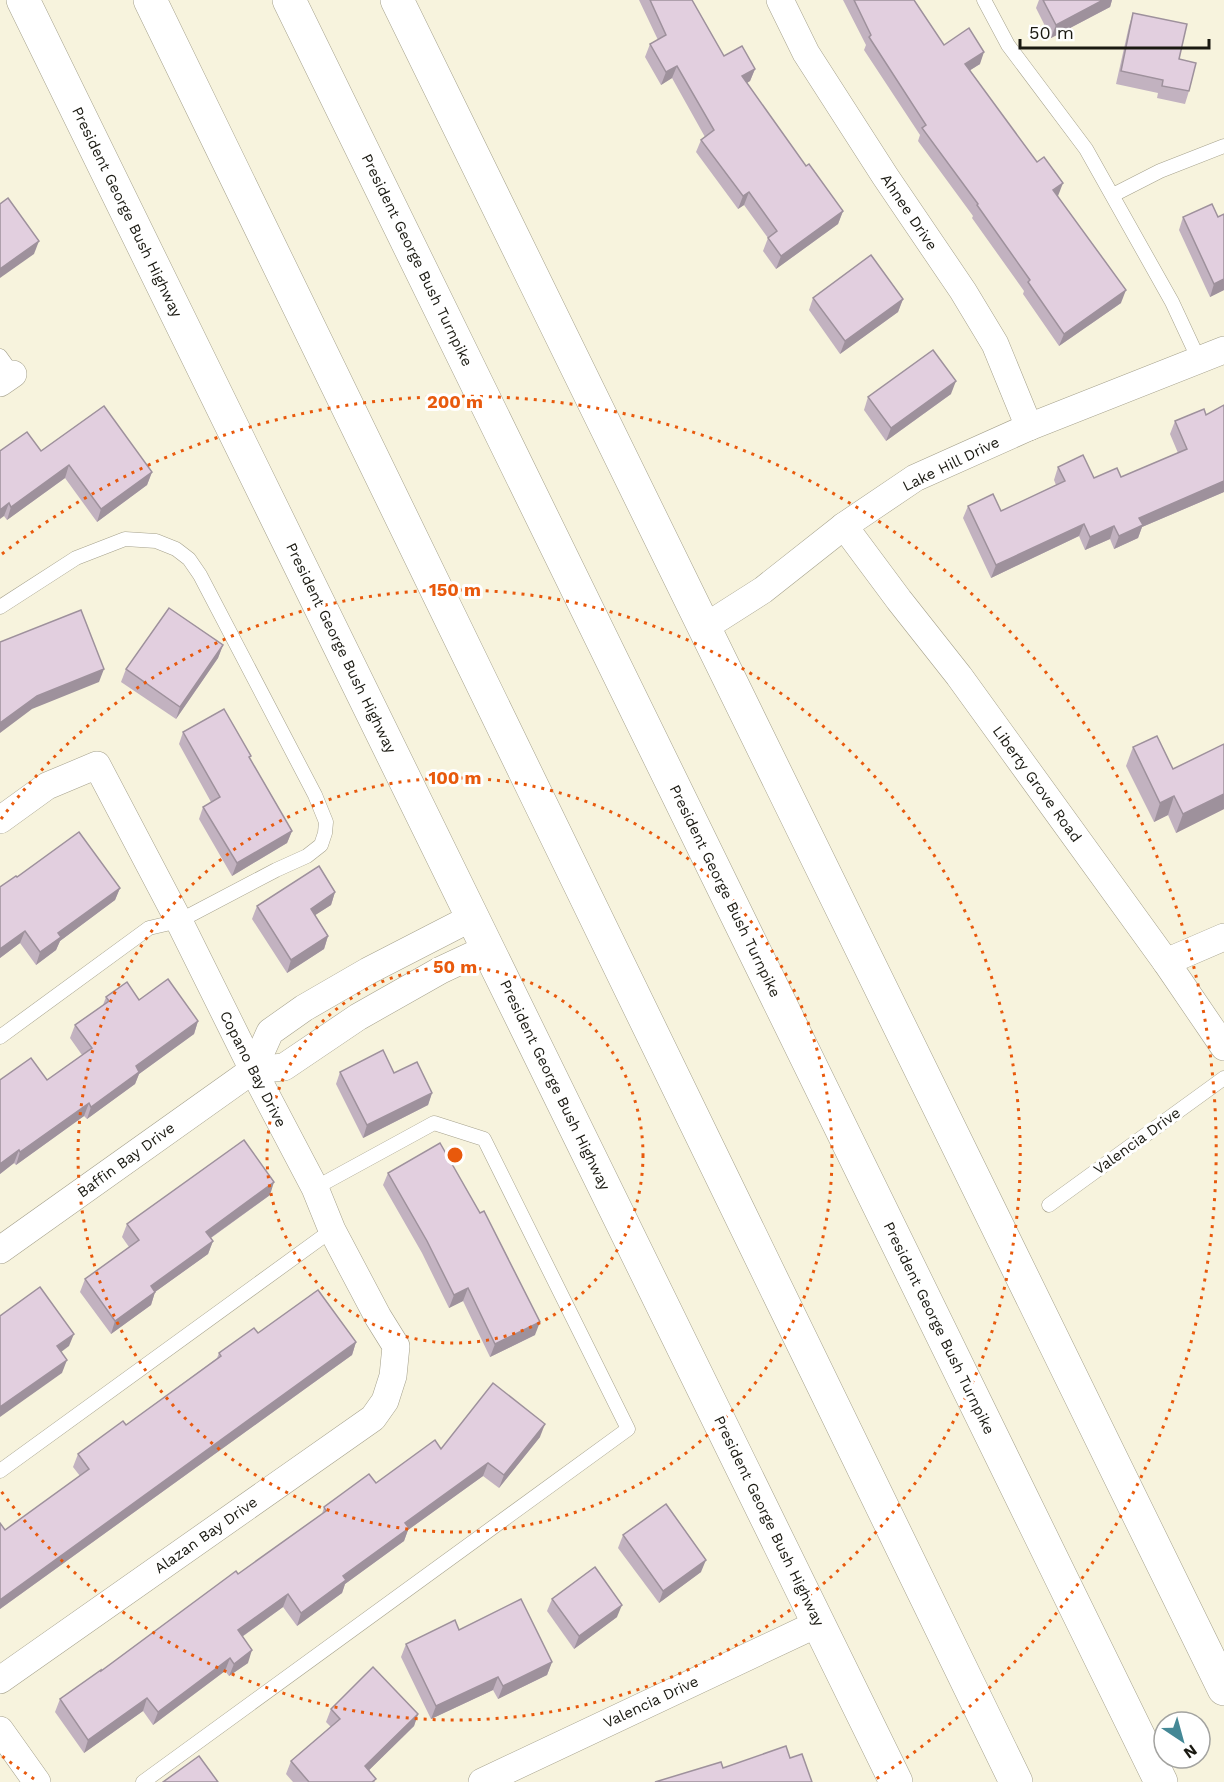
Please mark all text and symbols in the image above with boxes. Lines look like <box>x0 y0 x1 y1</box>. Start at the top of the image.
scale bar <box>1020 12 1209 50</box>
text: 50 m <box>1029 22 1074 43</box>
street label: President George Bush Highway <box>68 104 186 320</box>
street label: President George Bush Turnpike <box>358 151 476 369</box>
street label: Ahnee Drive <box>877 170 941 254</box>
text: 200 m <box>427 391 483 412</box>
street label: Lake Hill Drive <box>900 433 1002 495</box>
street label: President George Bush Highway <box>282 540 400 756</box>
text: 150 m <box>429 579 481 600</box>
street label: Liberty Grove Road <box>989 722 1085 846</box>
text: 100 m <box>428 767 482 788</box>
street label: President George Bush Turnpike <box>666 782 784 1000</box>
text: 50 m <box>433 956 477 977</box>
street label: President George Bush Highway <box>496 977 614 1193</box>
street label: Copano Bay Drive <box>216 1008 290 1130</box>
street label: Valencia Drive <box>1090 1104 1184 1178</box>
street label: Baffin Bay Drive <box>74 1119 178 1201</box>
centre of rings <box>445 1145 465 1165</box>
street label: President George Bush Turnpike <box>880 1219 998 1437</box>
street label: President George Bush Highway <box>710 1413 828 1629</box>
street label: Alazan Bay Drive <box>151 1493 261 1577</box>
street label: Valencia Drive <box>601 1672 701 1732</box>
north arrow <box>1152 1710 1212 1770</box>
text: N <box>1180 1741 1201 1763</box>

